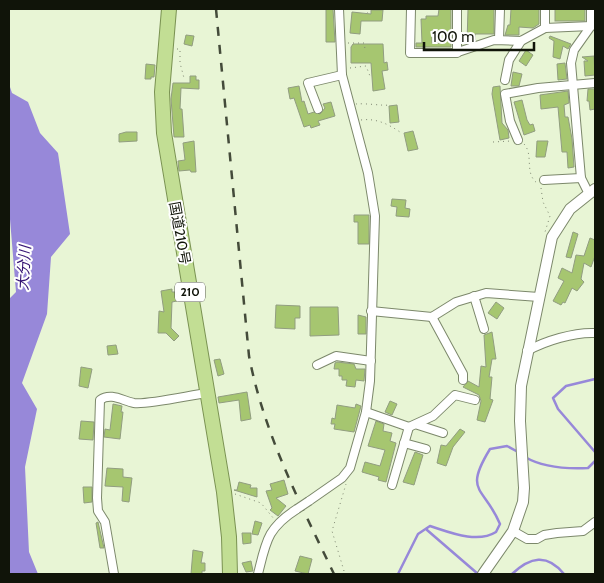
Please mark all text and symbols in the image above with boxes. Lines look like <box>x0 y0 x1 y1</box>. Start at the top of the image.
scale bar <box>424 20 534 52</box>
text: 100 m <box>432 28 474 46</box>
street label: 国道210号 <box>166 200 194 266</box>
water label: 大分川 <box>14 243 34 291</box>
road number: 210 <box>175 282 205 302</box>

